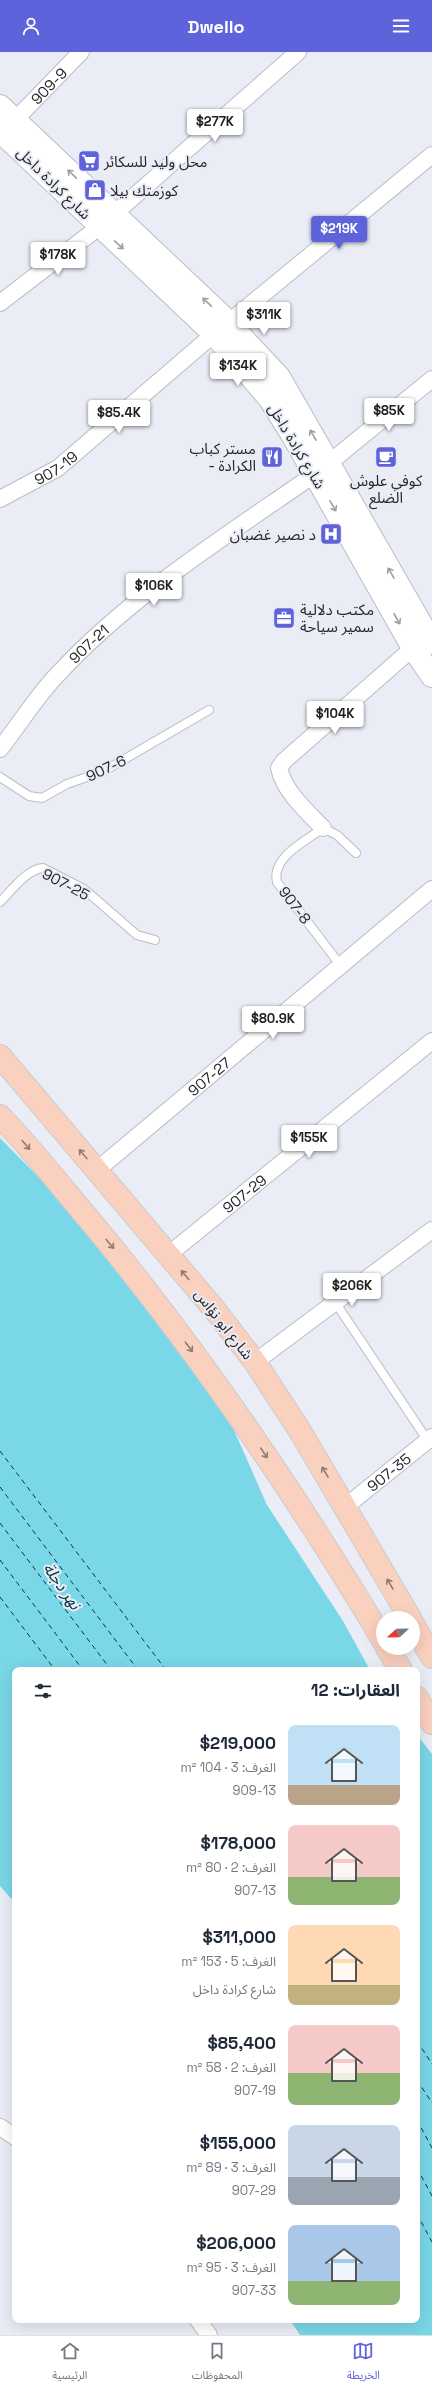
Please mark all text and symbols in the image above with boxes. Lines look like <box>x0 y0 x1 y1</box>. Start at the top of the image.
icon: person <box>20 15 42 37</box>
text: Dwello <box>187 15 245 38</box>
icon: menu <box>390 15 412 37</box>
street label: 909-9 <box>26 63 71 108</box>
pin: $277K <box>187 109 243 143</box>
text: $277K <box>196 113 234 130</box>
street label: شارع كرادة داخل <box>11 143 95 225</box>
supermarket icon: محل وليد للسكائر <box>76 148 102 174</box>
place label: محل وليد للسكائر <box>103 152 207 171</box>
one-way arrow <box>67 169 77 179</box>
shop icon: كوزمتك بيلا <box>82 177 108 203</box>
place label: كوزمتك بيلا <box>110 181 179 200</box>
pin: $219K <box>311 216 367 250</box>
text: $219K <box>320 220 358 237</box>
one-way arrow <box>114 240 124 250</box>
pin: $178K <box>30 242 86 276</box>
text: $178K <box>40 246 76 263</box>
one-way arrow <box>202 297 212 307</box>
pin: $311K <box>236 302 292 336</box>
text: $311K <box>246 306 282 323</box>
pin: $134K <box>210 353 266 387</box>
text: $134K <box>219 357 257 374</box>
pin: $85K <box>365 398 413 432</box>
pin: $85.4K <box>86 400 152 434</box>
street label: شارع كرادة داخل <box>262 400 330 494</box>
text: $85K <box>373 402 405 419</box>
text: $85.4K <box>97 404 141 421</box>
one-way arrow <box>309 429 317 441</box>
place label: مستر كباب - الكرادة <box>189 439 256 475</box>
restaurant icon: مستر كباب - الكرادة <box>259 444 285 470</box>
cafe icon: كوفي علوش الضلع <box>373 444 399 470</box>
street label: 907-19 <box>31 446 81 489</box>
place label: كوفي علوش الضلع <box>350 471 423 510</box>
one-way arrow <box>329 500 337 512</box>
hospital icon: د نصير غضبان <box>318 521 344 547</box>
place label: د نصير غضبان <box>230 525 316 544</box>
one-way arrow <box>387 567 395 579</box>
pin: $106K <box>126 573 182 607</box>
text: $106K <box>135 577 173 594</box>
place label: مكتب دلالية سمير سياحة <box>300 600 374 636</box>
office icon: مكتب دلالية سمير سياحة <box>271 605 297 631</box>
one-way arrow <box>393 613 401 625</box>
street label: 907-21 <box>64 620 113 667</box>
pin: $104K <box>307 701 363 735</box>
text: $104K <box>316 705 354 722</box>
street label: 907-6 <box>83 750 129 786</box>
street label: 907-25 <box>39 864 93 904</box>
street label: 907-8 <box>275 882 315 928</box>
pin: $80.9K <box>240 1006 306 1040</box>
text: $80.9K <box>251 1010 295 1027</box>
street label: 907-27 <box>183 1053 234 1100</box>
pin: $155K <box>281 1125 337 1159</box>
text: $155K <box>290 1129 328 1146</box>
one-way arrow <box>21 1140 30 1151</box>
one-way arrow <box>78 1149 87 1160</box>
street label: 907-29 <box>218 1170 270 1217</box>
one-way arrow <box>106 1239 115 1250</box>
one-way arrow <box>180 1270 189 1280</box>
pin: $206K <box>324 1273 380 1307</box>
text: $206K <box>332 1277 372 1294</box>
street label: شارع ابو نؤاس <box>188 1285 258 1365</box>
one-way arrow <box>185 1342 194 1353</box>
one-way arrow <box>260 1448 268 1459</box>
street label: 907-35 <box>363 1448 414 1495</box>
one-way arrow <box>320 1466 328 1478</box>
water label: نهر دجلة <box>38 1558 87 1615</box>
one-way arrow <box>386 1578 394 1590</box>
north arrow <box>376 1611 420 1655</box>
map controls <box>376 1611 420 1655</box>
text: العقارات: 12 <box>311 1679 400 1701</box>
icon: filters <box>32 1680 54 1702</box>
text: $219,000 <box>200 1732 276 1754</box>
icon: home <box>320 1741 368 1789</box>
text: الغرف: 3 · 104 m² <box>180 1759 276 1776</box>
text: 909-13 <box>233 1782 276 1799</box>
text: $178,000 <box>201 1832 276 1854</box>
icon: home <box>320 1841 368 1889</box>
text: الغرف: 2 · 80 m² <box>186 1859 276 1876</box>
text: 907-13 <box>234 1882 276 1899</box>
text: $311,000 <box>202 1926 276 1948</box>
icon: home <box>320 1941 368 1989</box>
text: الغرف: 5 · 153 m² <box>181 1953 276 1970</box>
text: شارع كرادة داخل <box>193 1981 276 1998</box>
text: $85,400 <box>207 2032 276 2054</box>
icon: home <box>320 2041 368 2089</box>
text: الغرف: 2 · 58 m² <box>186 2059 276 2076</box>
text: 907-19 <box>234 2082 276 2099</box>
text: $155,000 <box>200 2132 276 2154</box>
icon: home <box>320 2141 368 2189</box>
text: الغرف: 3 · 89 m² <box>186 2159 276 2176</box>
text: 907-29 <box>232 2182 276 2199</box>
text: $206,000 <box>196 2232 276 2254</box>
icon: home <box>320 2241 368 2289</box>
text: الغرف: 3 · 95 m² <box>187 2259 276 2276</box>
text: 907-33 <box>232 2282 276 2299</box>
tab: الرئيسية <box>52 2340 88 2387</box>
tab: المحفوظات <box>192 2340 243 2387</box>
tab: الخريطة <box>347 2340 380 2387</box>

